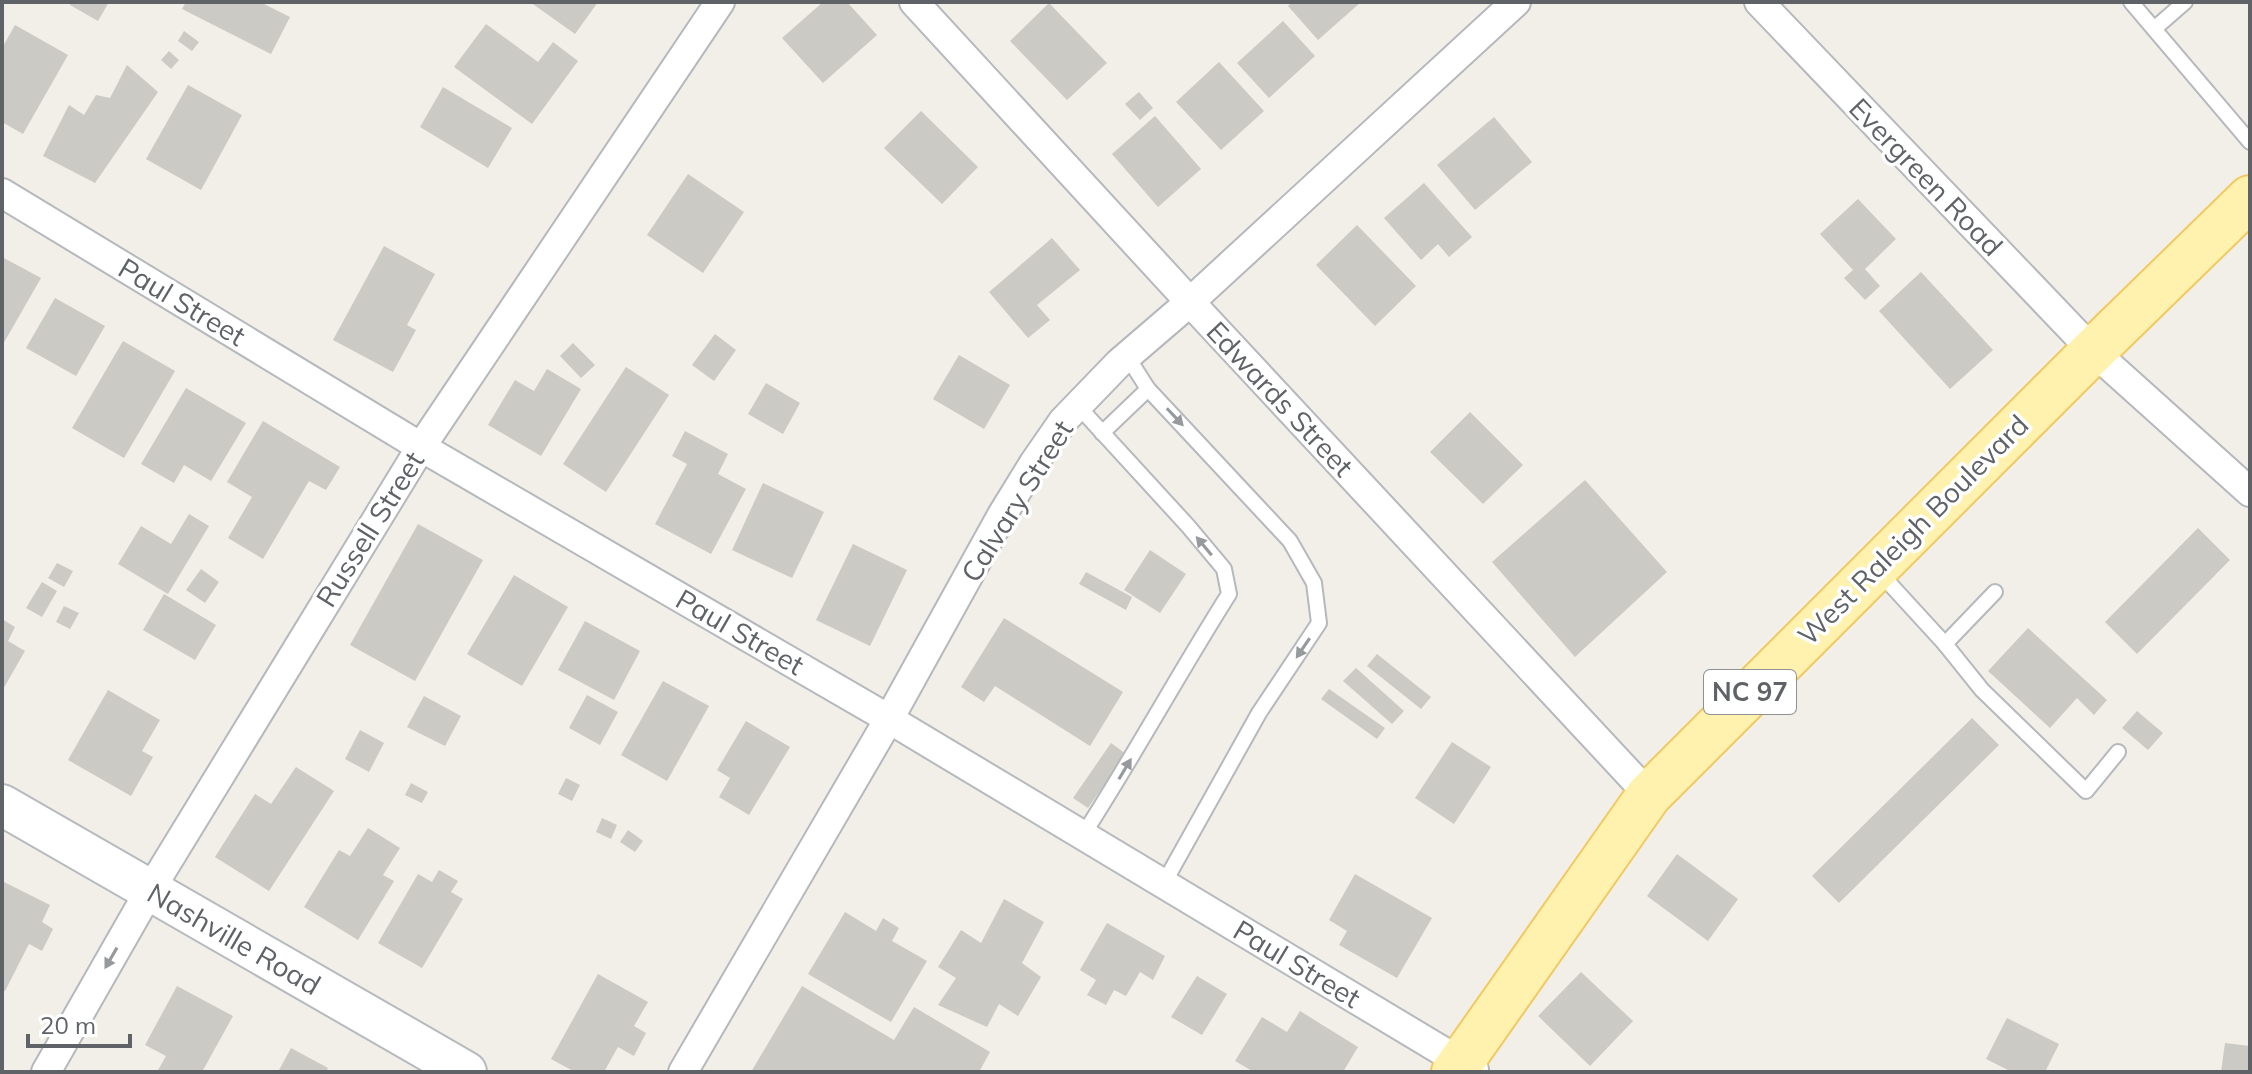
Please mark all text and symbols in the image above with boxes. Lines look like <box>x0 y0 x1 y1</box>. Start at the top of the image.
street label: Evergreen Road <box>1842 90 2010 263</box>
street label: Paul Street <box>112 250 252 353</box>
street label: Edwards Street <box>1200 314 1361 484</box>
one-way arrow <box>1165 407 1184 426</box>
street label: West Raleigh Boulevard <box>1790 407 2035 652</box>
street label: Calvary Street <box>953 413 1080 588</box>
street label: Russell Street <box>308 444 431 613</box>
one-way arrow <box>1196 536 1213 556</box>
street label: Paul Street <box>670 581 811 682</box>
one-way arrow <box>1296 637 1310 659</box>
road number: NC 97 <box>1704 670 1796 714</box>
one-way arrow <box>1117 758 1132 781</box>
street label: Nashville Road <box>142 875 327 1002</box>
street label: Paul Street <box>1227 912 1367 1015</box>
one-way arrow <box>104 947 118 969</box>
scale bar <box>28 998 130 1048</box>
text: 20 m <box>40 1010 96 1040</box>

